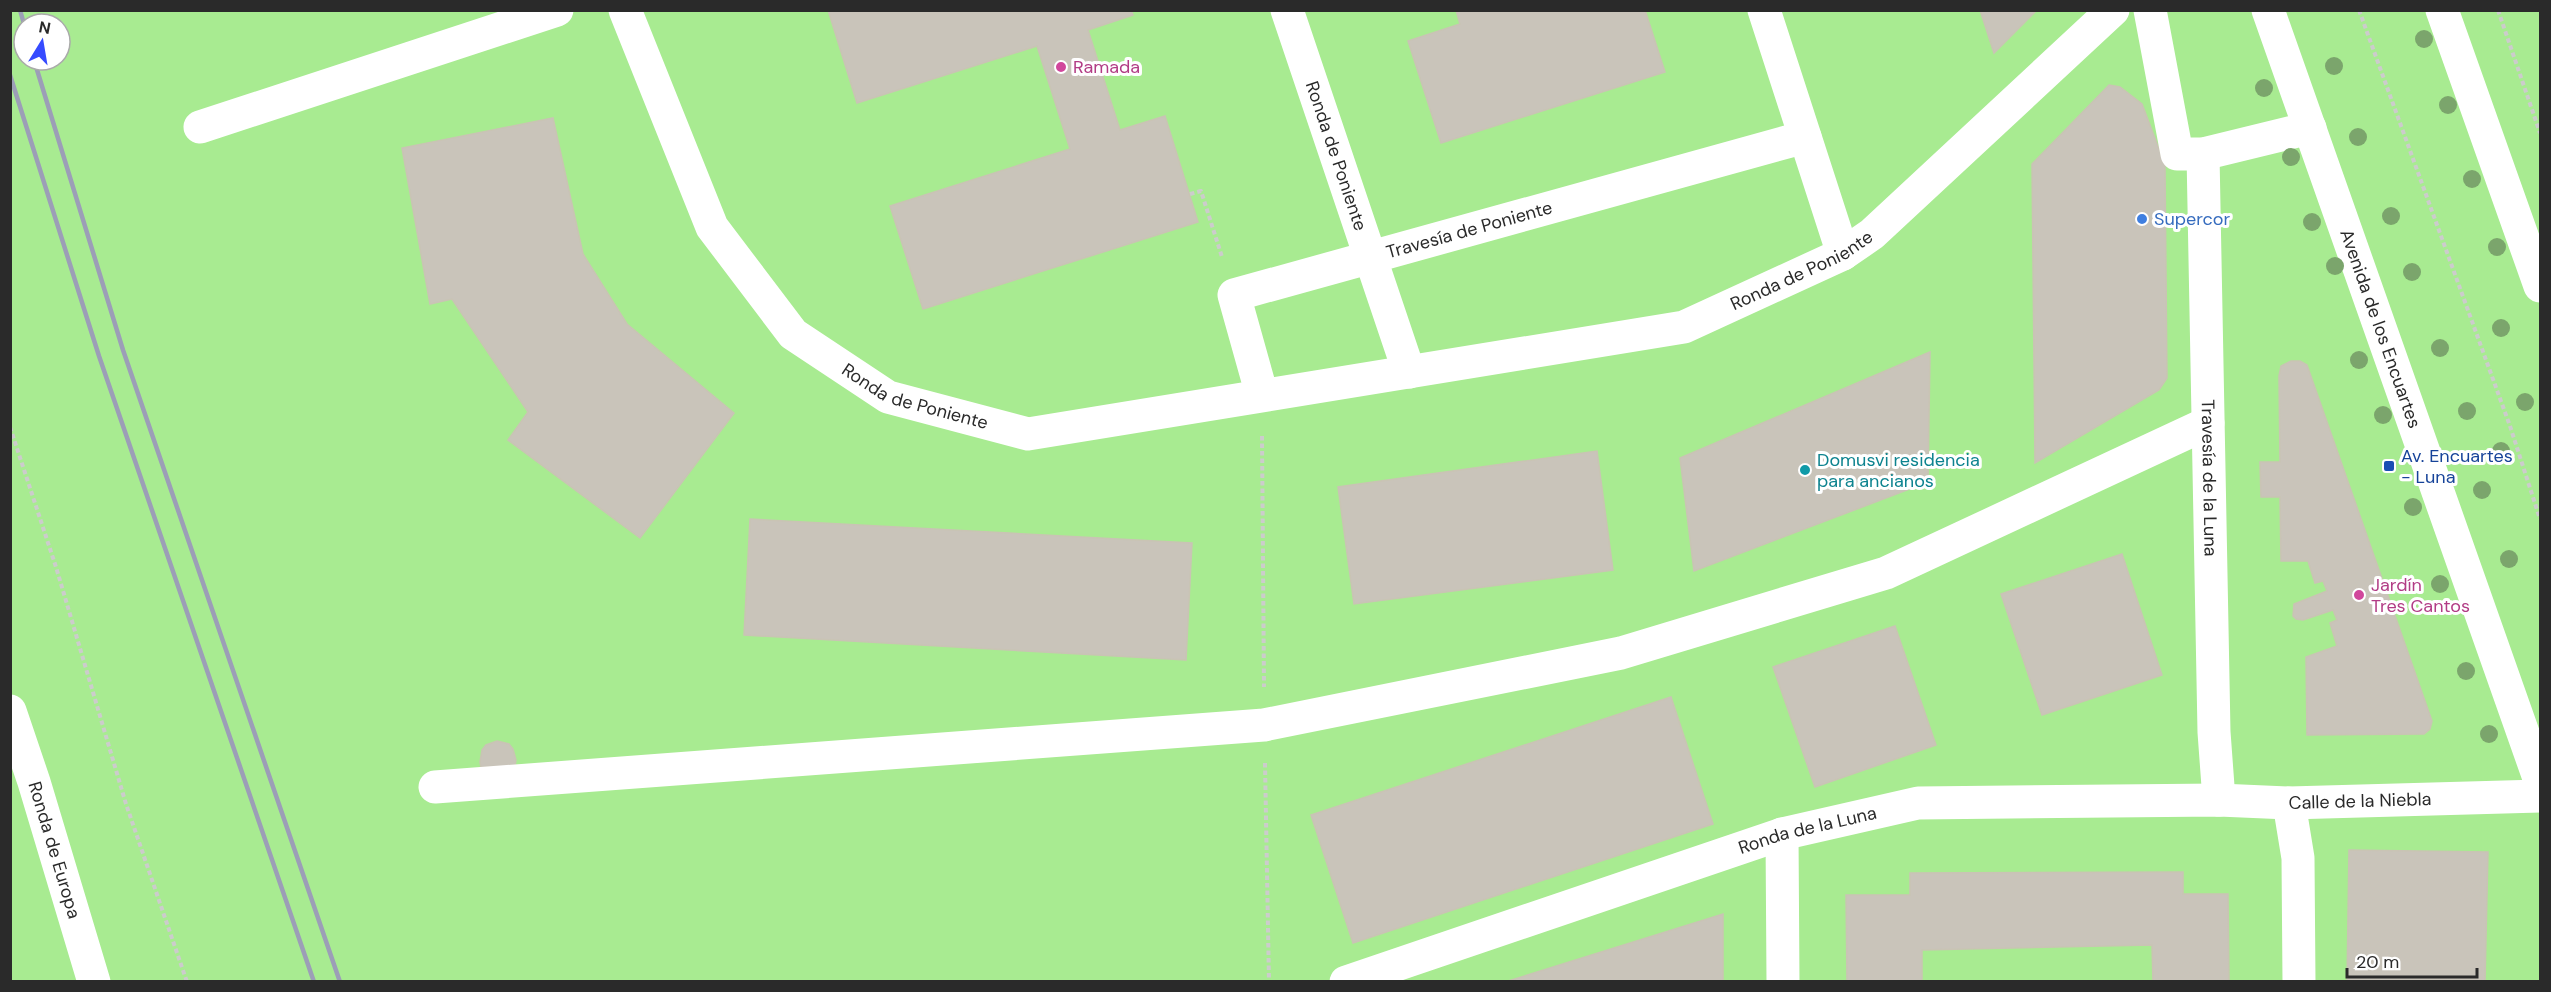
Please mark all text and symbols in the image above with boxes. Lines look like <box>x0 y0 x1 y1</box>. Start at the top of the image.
north arrow <box>12 12 72 72</box>
text: N <box>37 16 52 39</box>
place label: Ramada <box>1073 55 1140 79</box>
marker: Ramada <box>1054 60 1068 74</box>
street label: Ronda de Poniente <box>1300 78 1373 234</box>
street label: Travesía de Poniente <box>1384 195 1555 264</box>
place label: Supercor <box>2154 207 2231 231</box>
marker: Supercor <box>2135 212 2149 226</box>
street label: Ronda de Poniente <box>1727 225 1878 316</box>
street label: Avenida de los Encuartes <box>2334 226 2427 432</box>
street label: Ronda de Poniente <box>837 358 991 435</box>
street label: Travesía de la Luna <box>2196 399 2223 557</box>
place label: Av. Encuartes - Luna <box>2401 444 2513 489</box>
place label: Domusvi residencia para ancianos <box>1817 448 1980 493</box>
marker: Av. Encuartes - Luna <box>2382 459 2396 473</box>
marker: Domusvi residencia para ancianos <box>1798 463 1812 477</box>
place label: Jardín Tres Cantos <box>2371 573 2470 618</box>
marker: Jardín Tres Cantos <box>2352 588 2366 602</box>
street label: Ronda de Europa <box>23 779 86 922</box>
street label: Calle de la Niebla <box>2288 787 2432 815</box>
street label: Ronda de la Luna <box>1735 801 1879 860</box>
scale bar <box>2347 941 2478 979</box>
text: 20 m <box>2356 950 2399 974</box>

